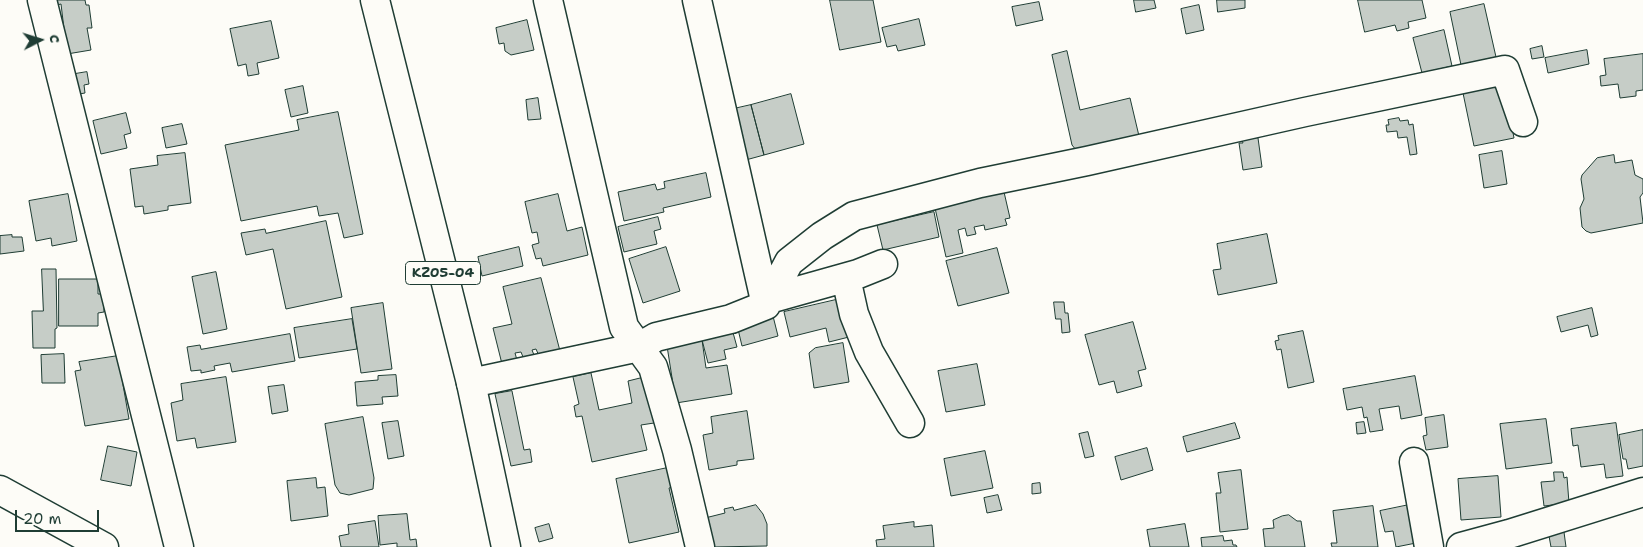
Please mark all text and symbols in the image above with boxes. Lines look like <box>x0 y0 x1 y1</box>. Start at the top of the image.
north arrow <box>15 15 65 65</box>
text: С <box>46 34 64 44</box>
road number: KZ05-04 <box>406 262 480 284</box>
scale bar <box>18 500 101 532</box>
text: 20 m <box>23 509 62 529</box>

